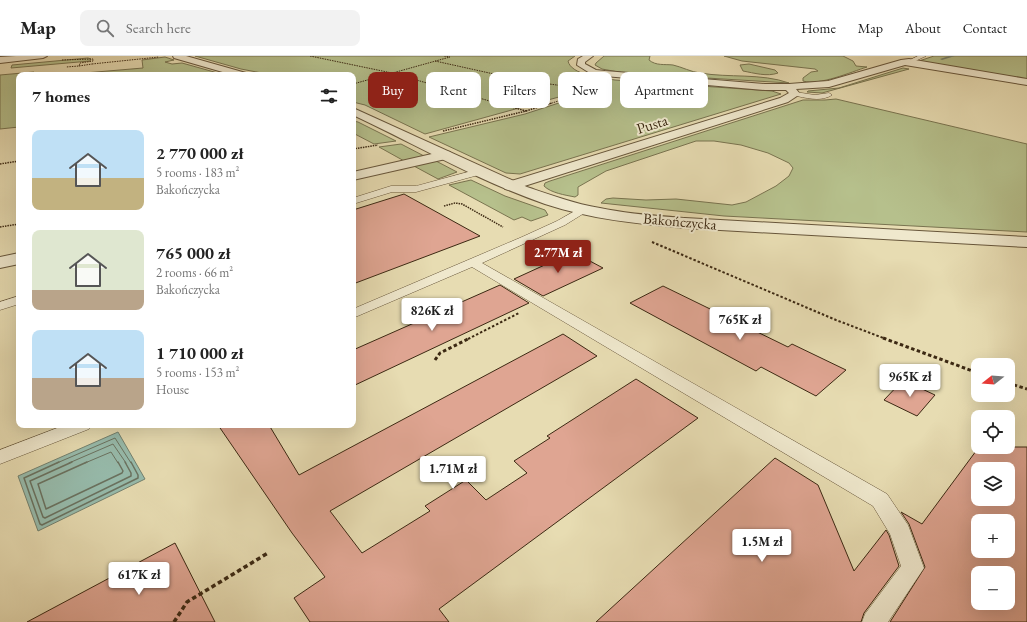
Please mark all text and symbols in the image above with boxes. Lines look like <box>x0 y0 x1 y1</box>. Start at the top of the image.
search box <box>80 10 360 46</box>
text: Map <box>20 15 56 40</box>
icon: search <box>94 17 116 39</box>
text: Search here <box>126 18 191 37</box>
text: Home <box>801 19 836 37</box>
text: Map <box>858 19 883 37</box>
text: About <box>905 19 941 37</box>
text: Contact <box>963 19 1007 37</box>
chip: Buy <box>368 72 418 108</box>
chip: Rent <box>426 72 481 108</box>
chip: Filters <box>489 72 550 108</box>
chip: New <box>558 72 612 108</box>
chip: Apartment <box>620 72 708 108</box>
text: 7 homes <box>32 85 90 107</box>
icon: filters <box>318 85 340 107</box>
street label: Pusta <box>634 110 670 138</box>
text: 2 770 000 zł <box>156 142 243 164</box>
icon: home <box>64 146 112 194</box>
text: 5 rooms · 183 m² <box>156 164 240 181</box>
text: Bakończycka <box>156 181 220 198</box>
street label: Bakończycka <box>642 208 718 234</box>
pin: 2.77M zł <box>517 240 599 274</box>
text: 765 000 zł <box>156 242 230 264</box>
text: 2.77M zł <box>534 244 582 261</box>
icon: home <box>64 246 112 294</box>
text: 2 rooms · 66 m² <box>156 264 233 281</box>
text: Bakończycka <box>156 281 220 298</box>
pin: 826K zł <box>395 298 469 332</box>
text: 826K zł <box>410 302 454 319</box>
pin: 765K zł <box>703 307 777 341</box>
text: 765K zł <box>718 311 762 328</box>
text: 1 710 000 zł <box>156 342 243 364</box>
icon: home <box>64 346 112 394</box>
north arrow <box>971 358 1015 402</box>
map controls <box>971 358 1015 610</box>
text: 5 rooms · 153 m² <box>156 364 240 381</box>
pin: 965K zł <box>873 364 947 398</box>
text: 965K zł <box>888 368 932 385</box>
text: House <box>156 381 189 398</box>
button: locate <box>971 410 1015 454</box>
pin: 1.71M zł <box>412 456 494 490</box>
text: 1.71M zł <box>429 460 477 477</box>
button: layers <box>971 462 1015 506</box>
button: + <box>971 514 1015 558</box>
pin: 1.5M zł <box>725 529 799 563</box>
text: 1.5M zł <box>741 533 783 550</box>
pin: 617K zł <box>102 562 176 596</box>
text: 617K zł <box>117 566 161 583</box>
button: − <box>971 566 1015 610</box>

